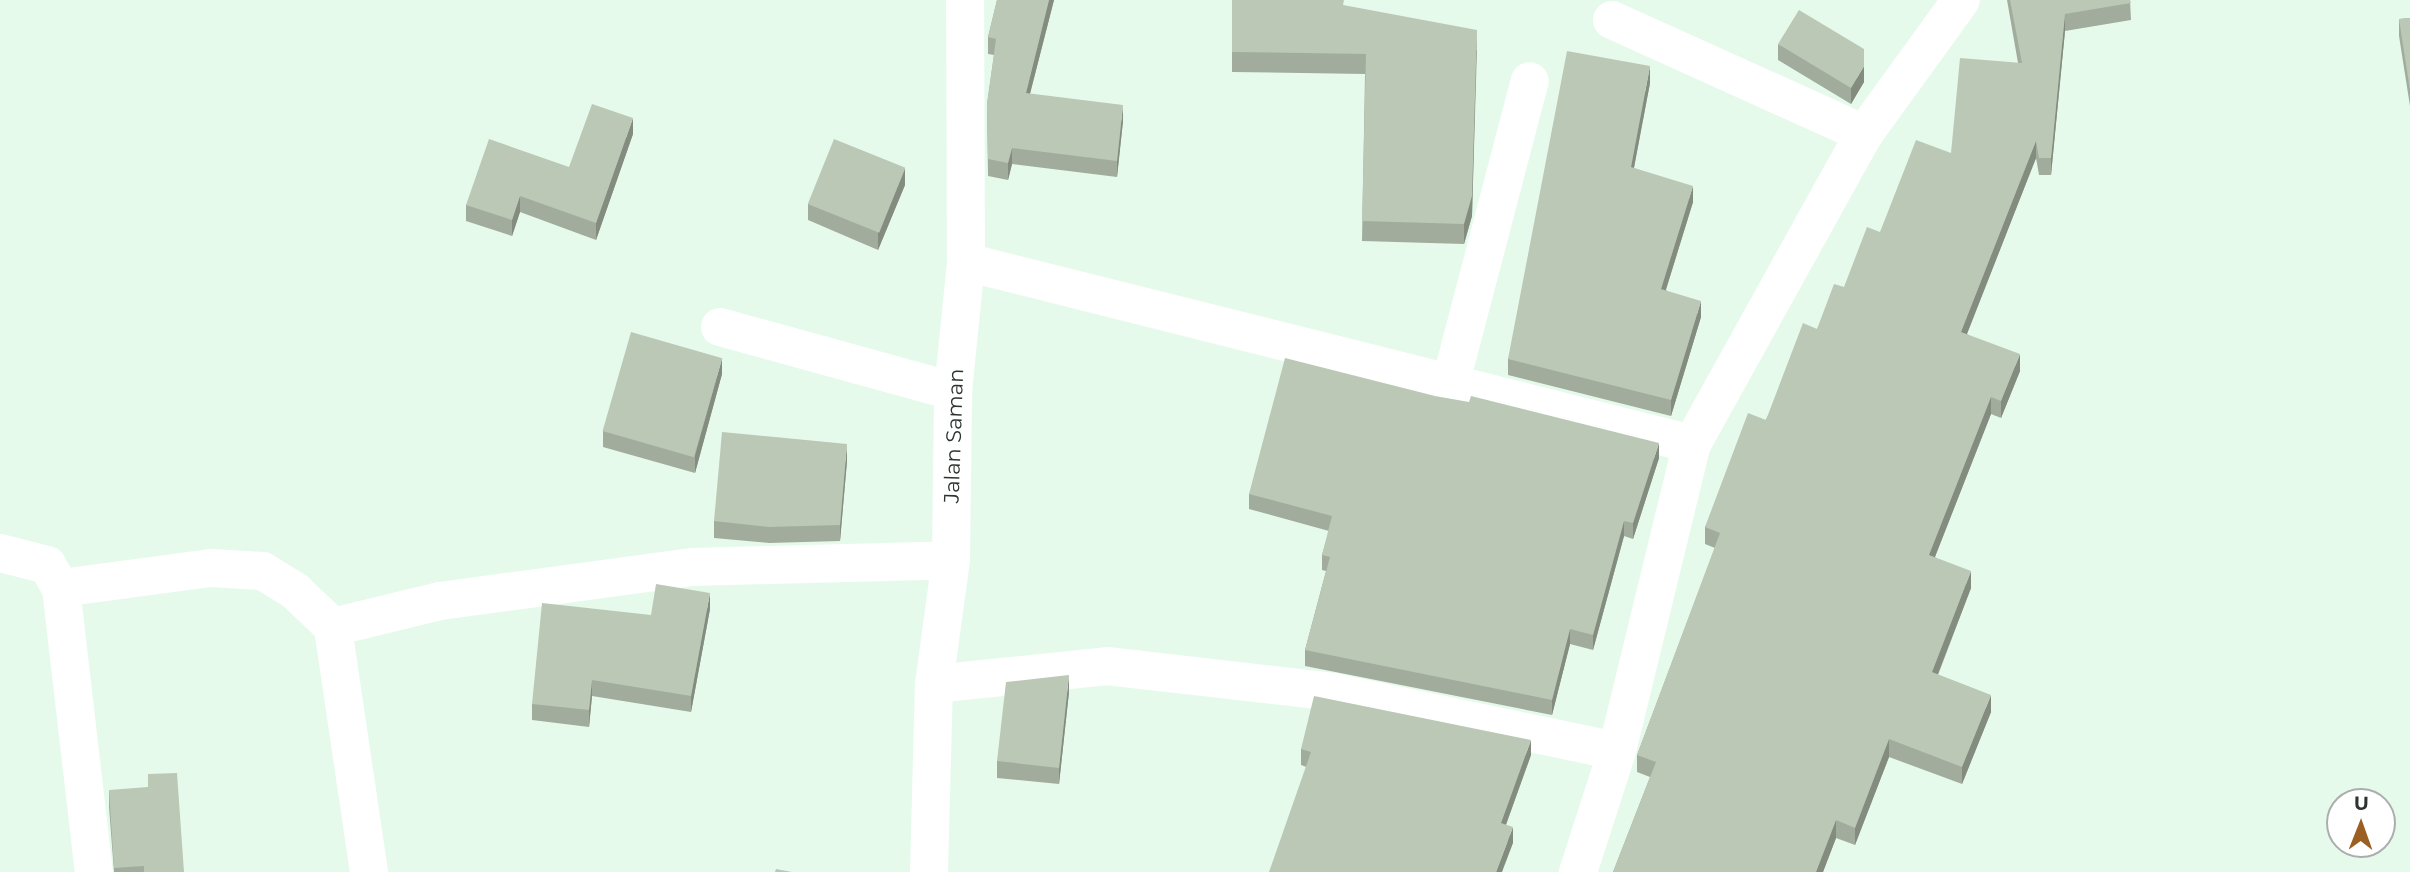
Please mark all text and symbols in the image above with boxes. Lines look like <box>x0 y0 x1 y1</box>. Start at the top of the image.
street label: Jalan Saman <box>939 368 969 504</box>
north arrow <box>2326 788 2396 858</box>
text: U <box>2354 792 2369 815</box>

